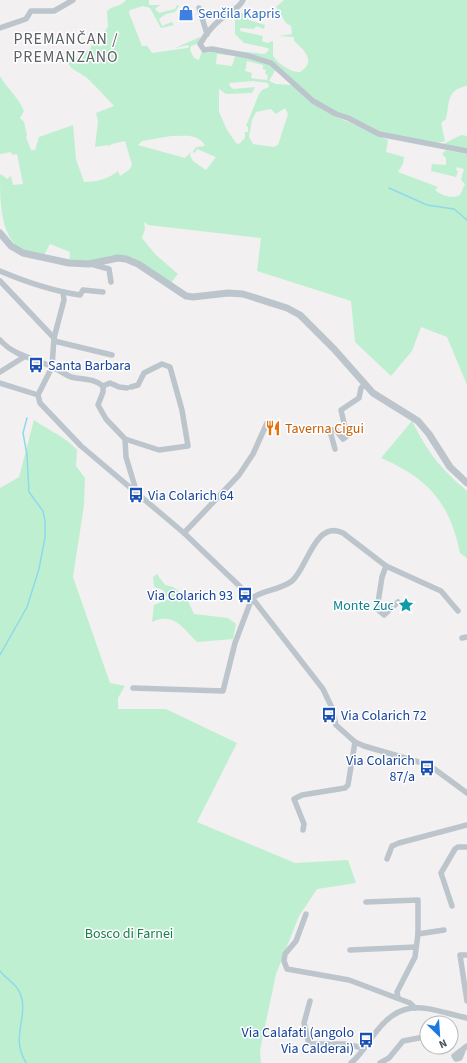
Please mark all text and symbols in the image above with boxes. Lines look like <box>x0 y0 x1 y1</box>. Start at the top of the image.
shop icon: Senčila Kapris <box>177 4 195 22</box>
place label: Senčila Kapris <box>198 4 281 24</box>
district label: PREMANČAN / PREMANZANO <box>13 28 119 68</box>
bus stop icon: Santa Barbara <box>27 356 45 374</box>
place label: Santa Barbara <box>48 356 131 376</box>
restaurant icon: Taverna Cigui <box>264 419 282 437</box>
place label: Taverna Cigui <box>285 419 364 439</box>
bus stop icon: Via Colarich 64 <box>127 486 145 504</box>
place label: Via Colarich 64 <box>148 486 234 506</box>
place label: Via Colarich 93 <box>147 586 233 606</box>
bus stop icon: Via Colarich 93 <box>236 586 254 604</box>
place label: Monte Zuc <box>333 596 395 616</box>
place icon: Monte Zuc <box>397 596 415 614</box>
bus stop icon: Via Colarich 72 <box>320 706 338 724</box>
place label: Via Colarich 72 <box>341 706 427 726</box>
place label: Via Colarich 87/a <box>346 751 415 787</box>
bus stop icon: Via Colarich 87/a <box>418 759 436 777</box>
park label: Bosco di Farnei <box>85 924 173 944</box>
north arrow <box>419 1015 459 1055</box>
place label: Via Calafati (angolo Via Calderai) <box>242 1023 354 1059</box>
bus stop icon: Via Calafati (angolo Via Calderai) <box>357 1031 375 1049</box>
text: N <box>437 1035 450 1052</box>

